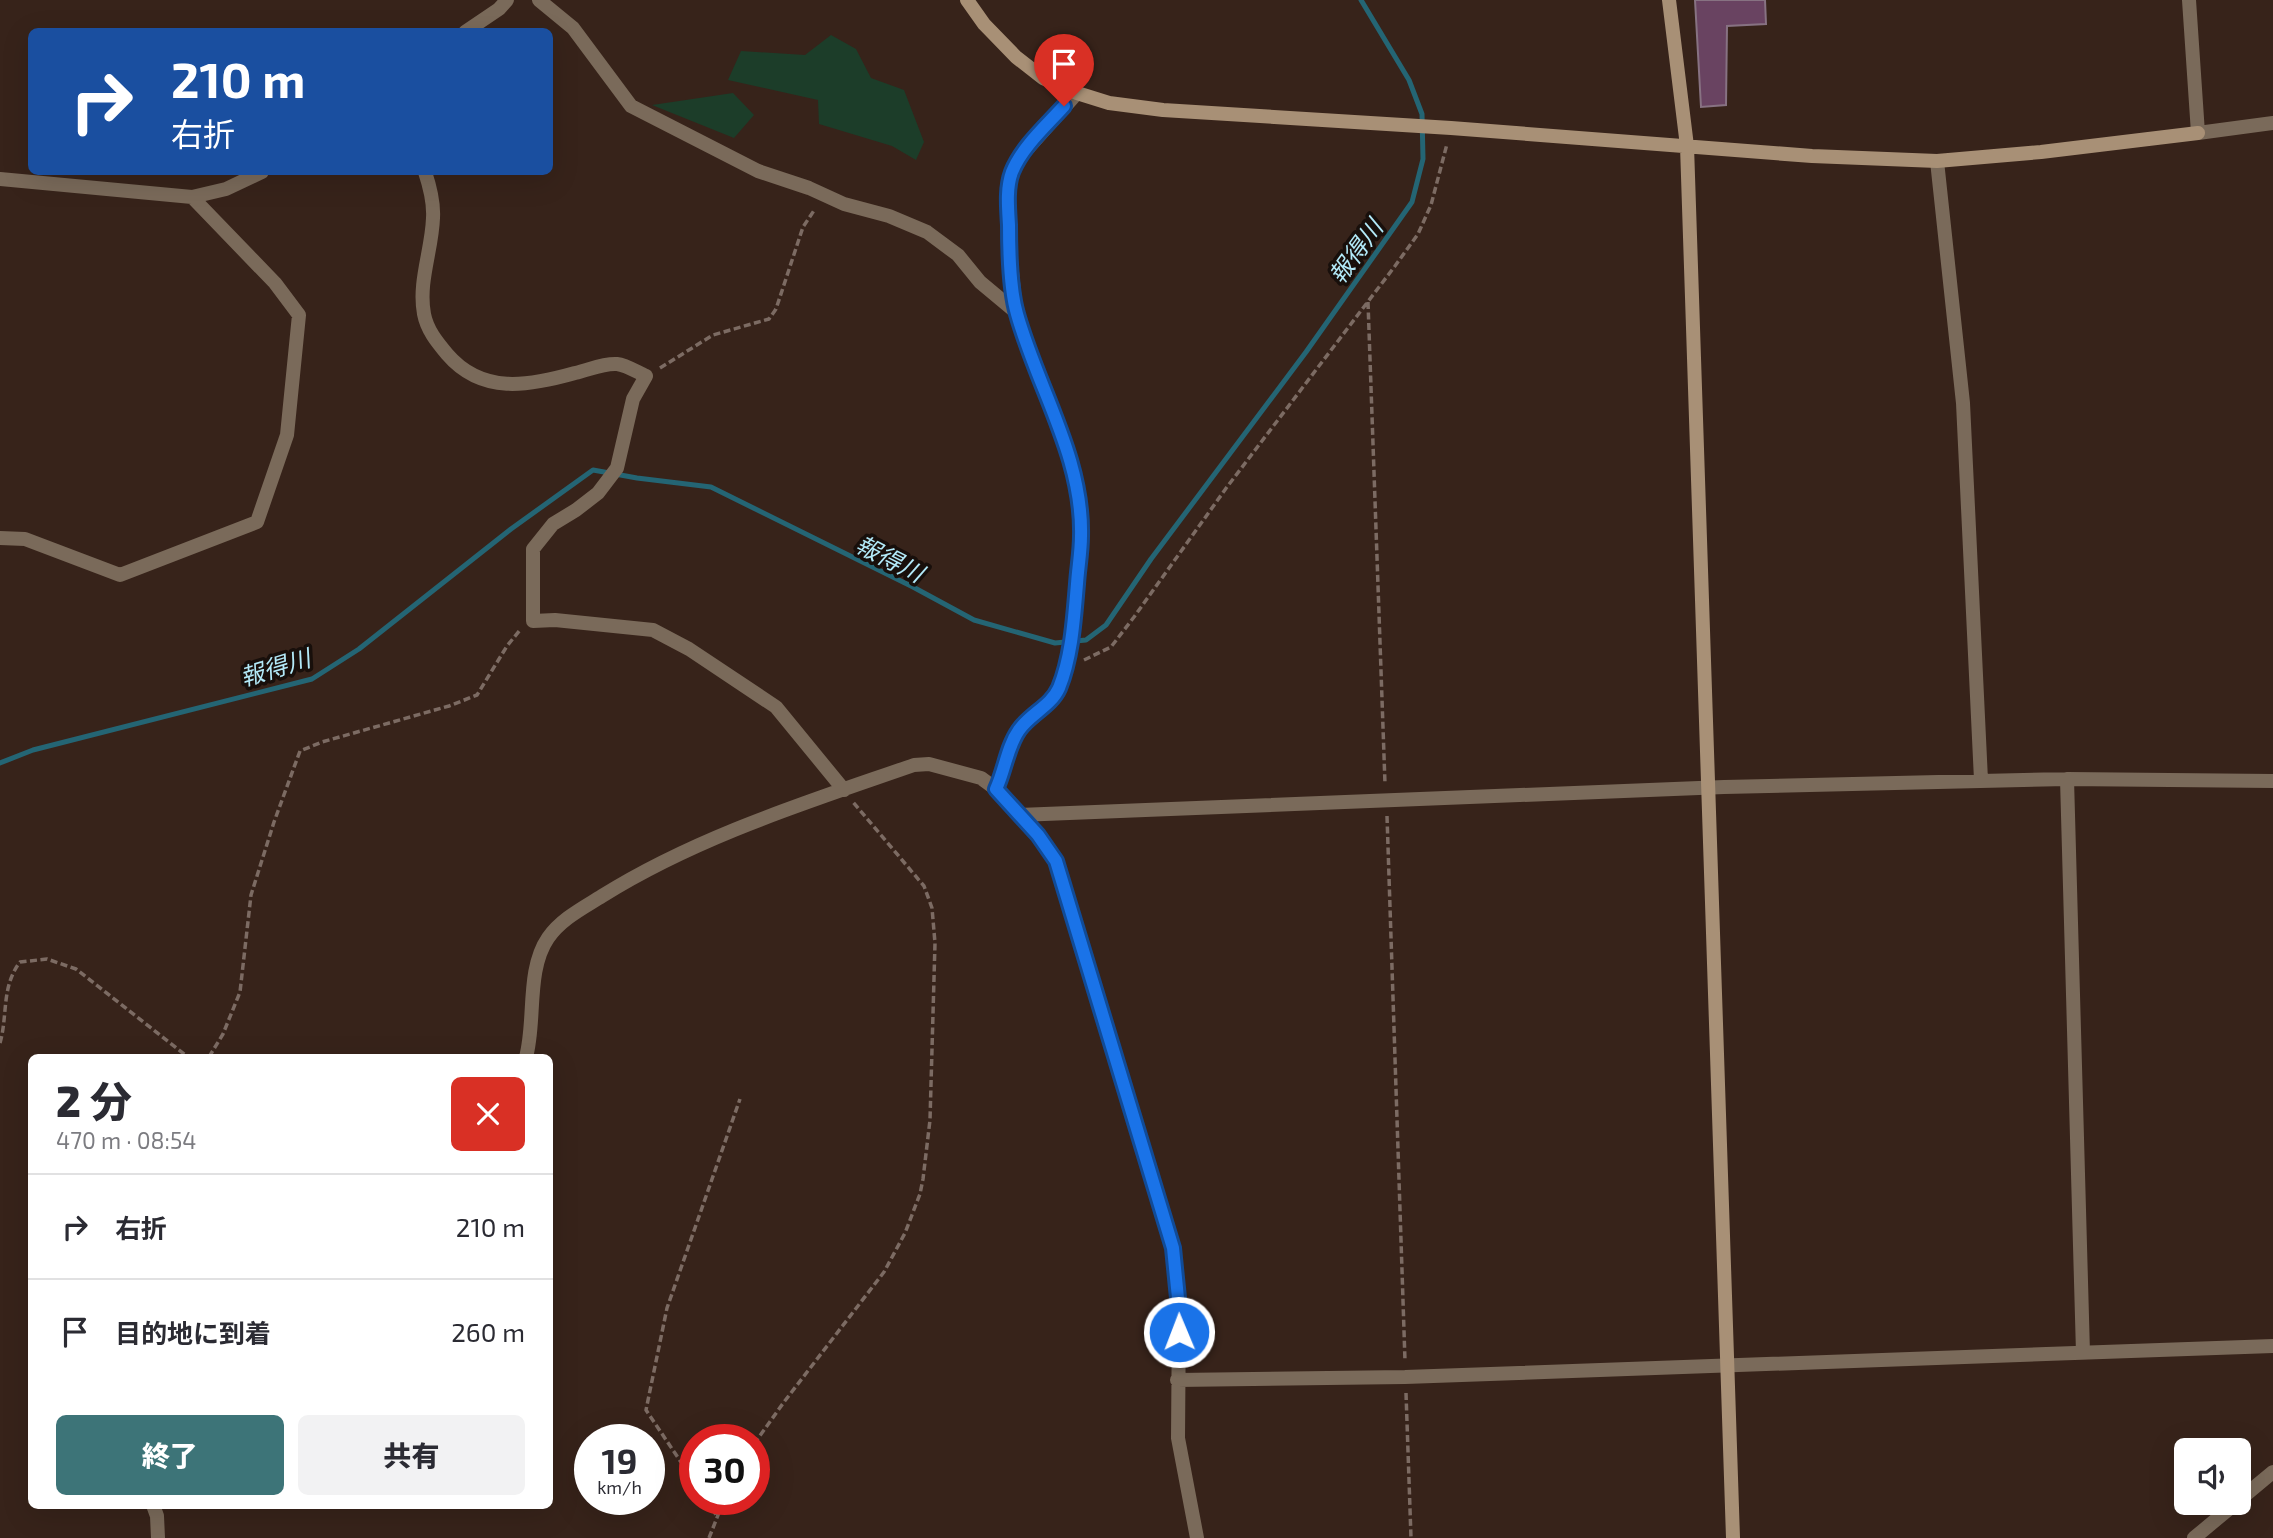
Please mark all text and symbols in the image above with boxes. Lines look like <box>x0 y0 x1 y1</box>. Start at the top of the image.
pin <box>1034 34 1094 106</box>
icon: arrive <box>1045 45 1083 83</box>
text: 210 m <box>171 49 305 108</box>
icon: right <box>56 56 147 147</box>
text: 右折 <box>171 114 235 152</box>
water label: 報得川 <box>1322 211 1390 289</box>
water label: 報得川 <box>851 529 931 589</box>
water label: 報得川 <box>236 642 317 691</box>
text: 2 分 <box>56 1075 132 1125</box>
button: close <box>451 1077 525 1151</box>
text: 470 m · 08:54 <box>56 1126 196 1154</box>
icon: right <box>56 1208 94 1246</box>
text: 210 m <box>456 1211 525 1242</box>
text: 右折 <box>115 1212 167 1243</box>
position arrow <box>1142 1295 1216 1369</box>
icon: arrive <box>56 1313 94 1351</box>
text: 260 m <box>451 1316 525 1347</box>
text: 目的地に到着 <box>115 1317 271 1348</box>
button: 終了 <box>56 1415 284 1495</box>
button: 共有 <box>298 1415 525 1495</box>
speed limit sign: 30 <box>679 1424 770 1515</box>
map controls <box>2174 1438 2251 1515</box>
button: sound <box>2174 1438 2251 1515</box>
text: 19 <box>602 1439 637 1481</box>
text: km/h <box>597 1476 642 1498</box>

